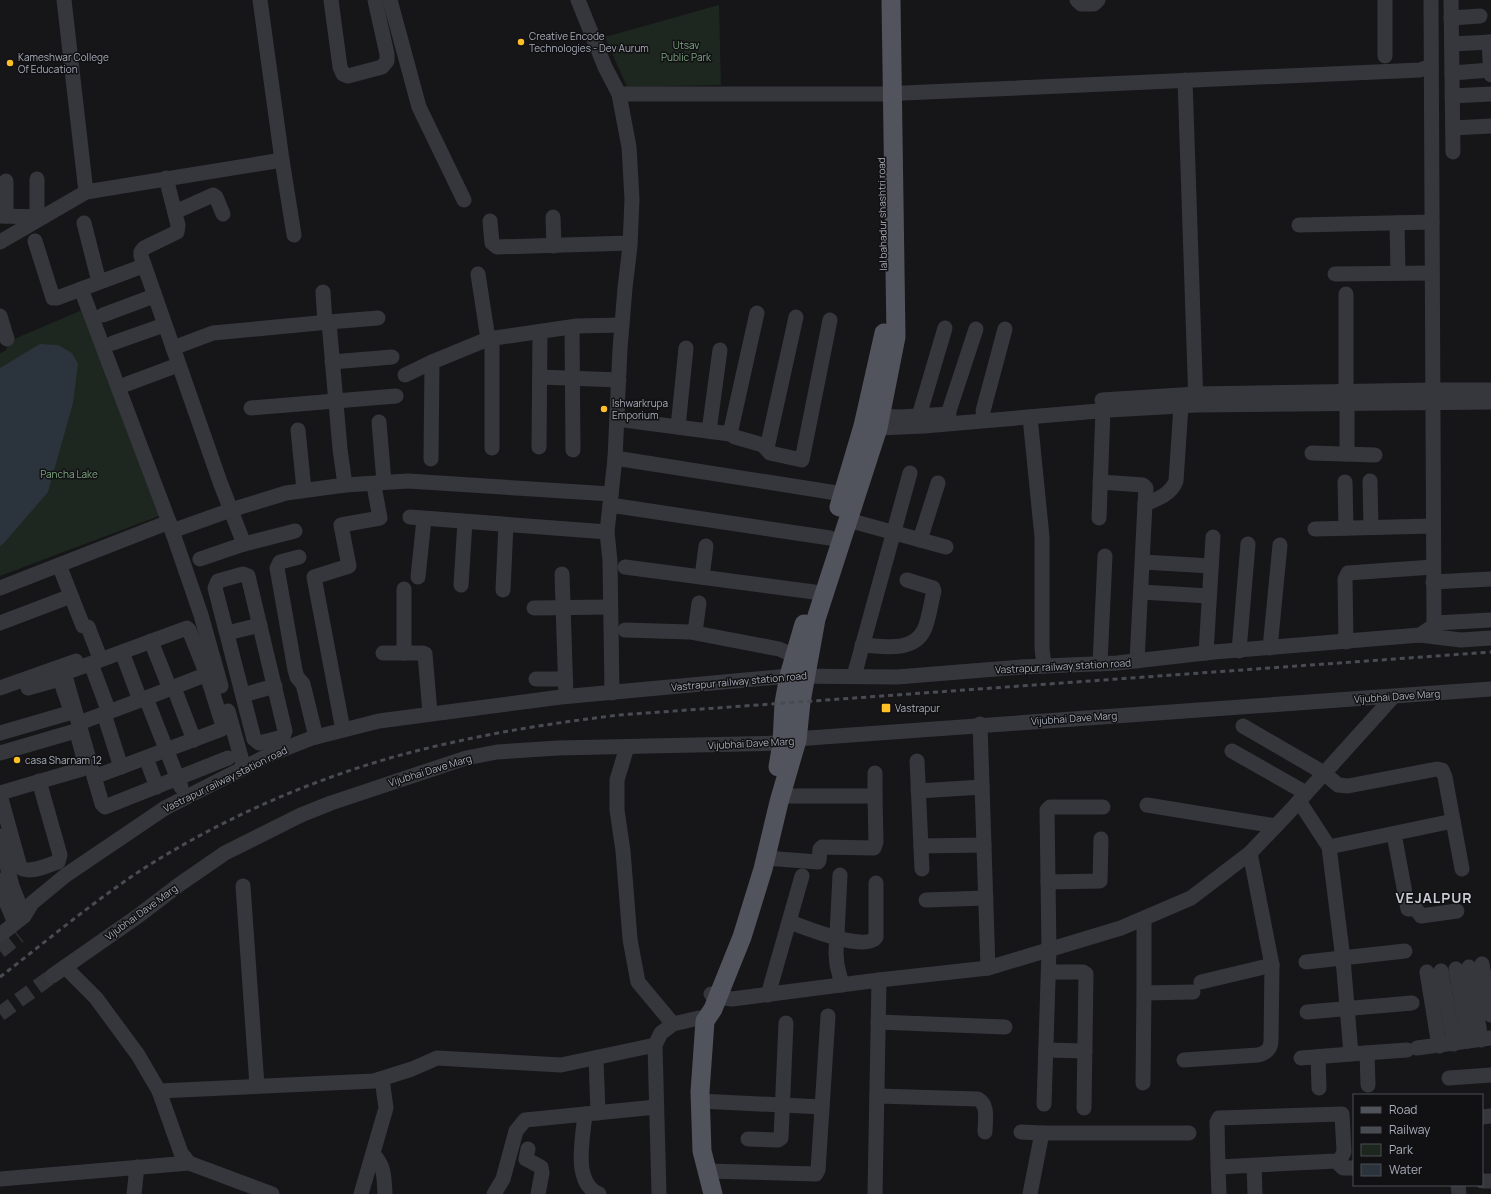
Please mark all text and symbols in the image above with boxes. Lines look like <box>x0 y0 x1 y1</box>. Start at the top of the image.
place label: Creative Encode Technologies - Dev Aurum <box>529 29 649 55</box>
marker: Creative Encode Technologies - Dev Aurum <box>516 37 526 47</box>
park label: Utsav Public Park <box>661 38 712 64</box>
place label: Kameshwar College Of Education <box>18 50 109 76</box>
marker: Kameshwar College Of Education <box>5 58 15 68</box>
street label: lal bahadur shashtri road <box>874 157 890 271</box>
place label: Ishwarkrupa Emporium <box>612 396 668 422</box>
marker: Ishwarkrupa Emporium <box>599 404 609 414</box>
park label: Pancha Lake <box>40 467 98 481</box>
street label: Vastrapur railway station road <box>995 655 1131 677</box>
street label: Vastrapur railway station road <box>671 668 808 694</box>
street label: Vijubhai Dave Marg <box>1353 686 1441 706</box>
place label: Vastrapur <box>895 701 940 715</box>
marker: Vastrapur <box>880 702 892 714</box>
street label: Vijubhai Dave Marg <box>1030 708 1118 728</box>
street label: Vijubhai Dave Marg <box>707 734 795 752</box>
street label: Vastrapur railway station road <box>161 743 289 815</box>
street label: Vijubhai Dave Marg <box>387 751 473 789</box>
place label: casa Sharnam 12 <box>25 753 102 767</box>
marker: casa Sharnam 12 <box>12 755 22 765</box>
street label: Vijubhai Dave Marg <box>102 881 180 943</box>
district label: VEJALPUR <box>1396 888 1473 907</box>
legend <box>1353 1094 1483 1186</box>
text: Road <box>1389 1101 1417 1118</box>
text: Railway <box>1389 1121 1431 1138</box>
text: Park <box>1389 1141 1414 1158</box>
text: Water <box>1389 1161 1423 1178</box>

